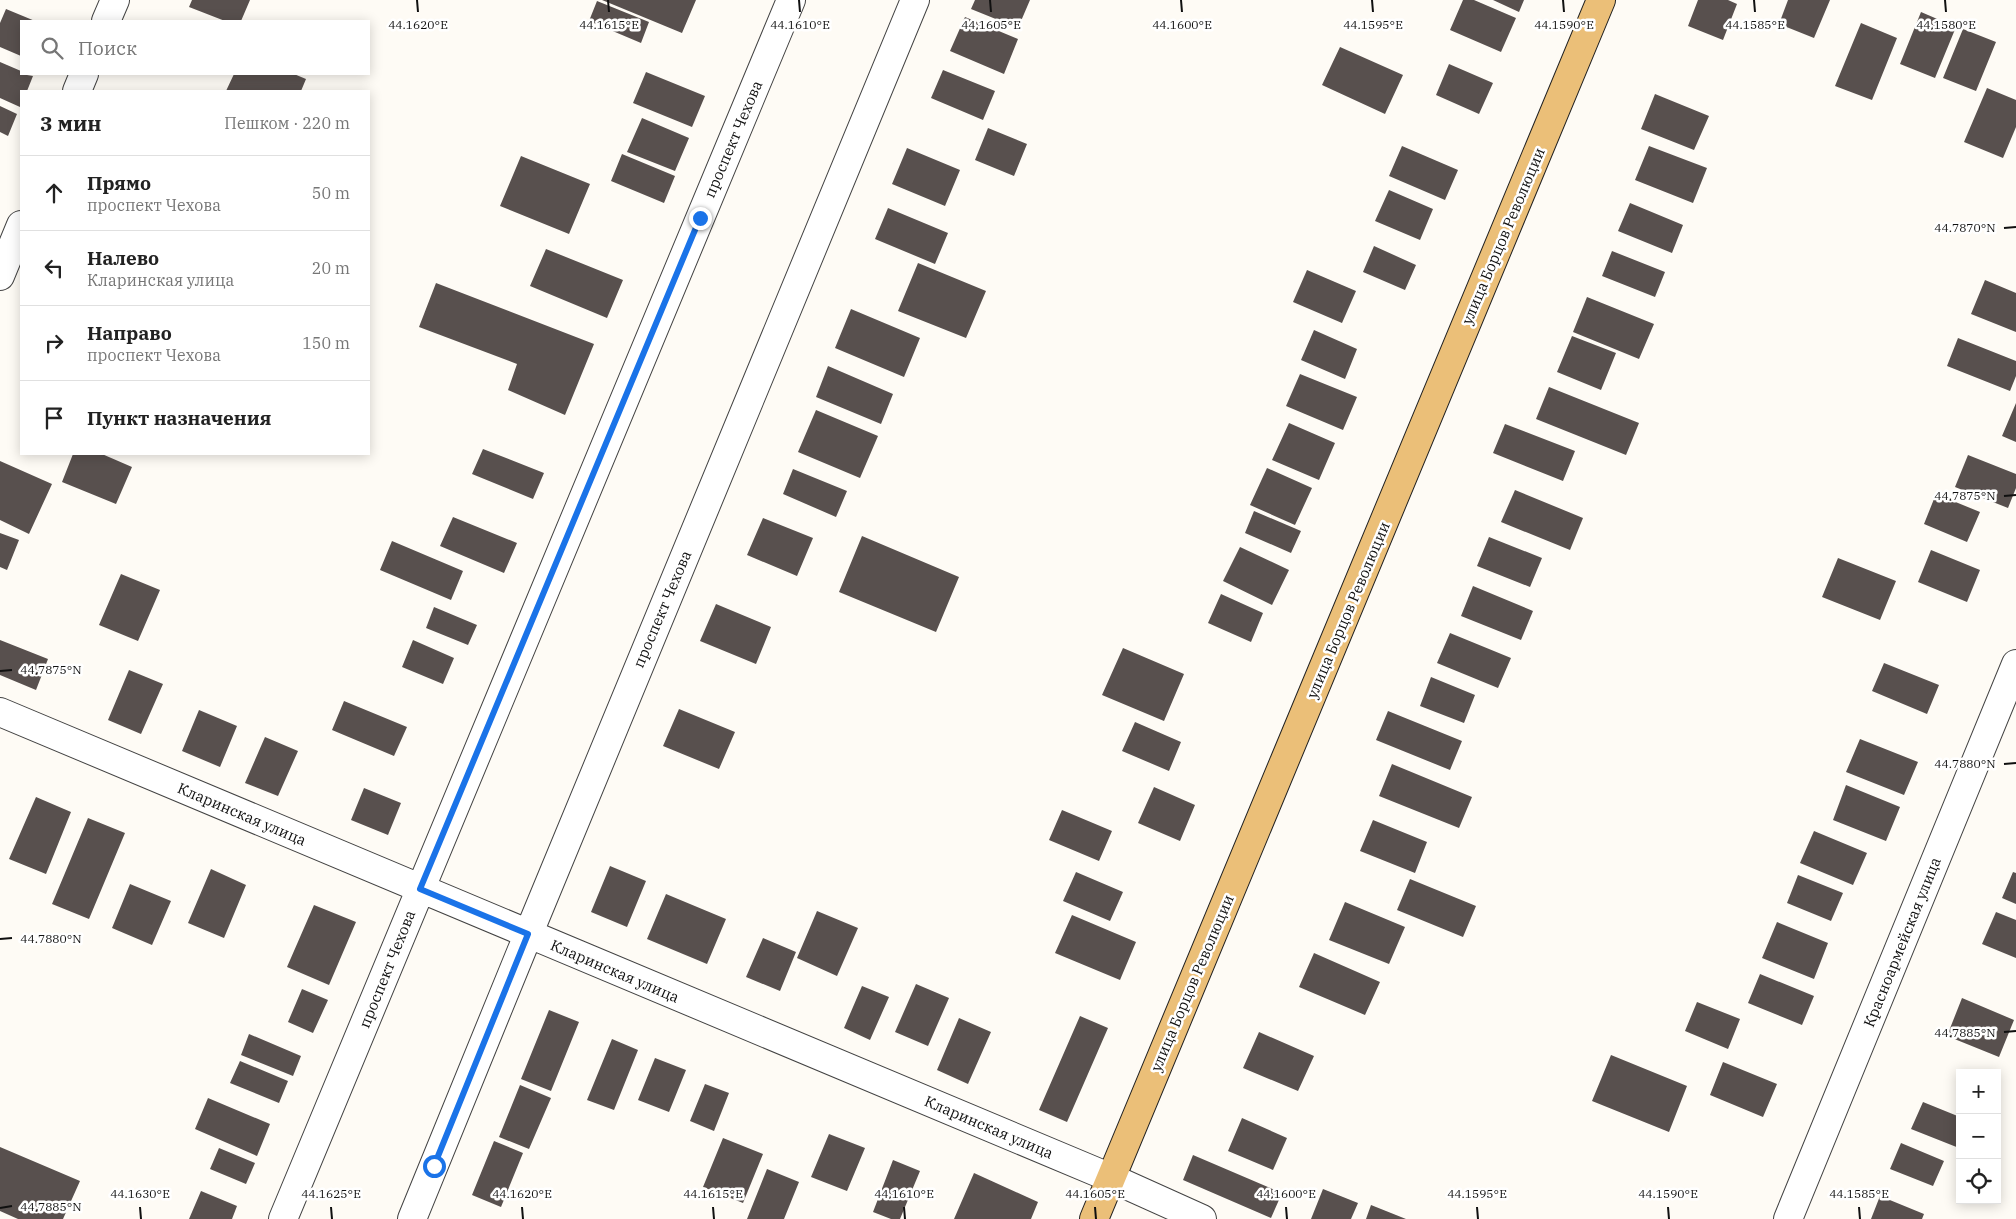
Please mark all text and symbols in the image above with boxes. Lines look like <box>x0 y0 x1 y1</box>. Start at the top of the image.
text: 44.1620°E <box>388 17 448 32</box>
text: 44.1615°E <box>579 17 639 32</box>
text: 44.1610°E <box>770 17 830 32</box>
text: 44.1605°E <box>961 17 1021 32</box>
text: 44.1600°E <box>1152 17 1212 32</box>
text: 44.1595°E <box>1343 17 1403 32</box>
text: 44.1590°E <box>1534 17 1594 32</box>
text: 44.1585°E <box>1725 17 1785 32</box>
text: 44.1580°E <box>1916 17 1976 32</box>
search box <box>20 20 370 75</box>
icon: search <box>38 34 66 62</box>
text: Поиск <box>78 36 137 60</box>
street label: проспект Чехова <box>700 78 766 200</box>
text: 3 мин <box>40 109 102 137</box>
text: Пешком · 220 m <box>224 113 350 133</box>
street label: улица Борцов Революции <box>1457 145 1549 327</box>
text: Прямо <box>87 171 151 195</box>
icon: ahead <box>40 179 68 207</box>
text: 50 m <box>312 183 350 203</box>
text: проспект Чехова <box>87 195 221 215</box>
route end <box>689 207 712 230</box>
text: 44.7870°N <box>1934 220 1996 235</box>
text: Налево <box>87 246 159 270</box>
icon: left <box>40 254 68 282</box>
text: 20 m <box>312 258 350 278</box>
text: Кларинская улица <box>87 270 234 290</box>
text: Направо <box>87 321 172 345</box>
icon: right <box>40 329 68 357</box>
text: 150 m <box>302 333 350 353</box>
text: проспект Чехова <box>87 345 221 365</box>
icon: arrive <box>40 404 68 432</box>
text: Пункт назначения <box>87 406 271 430</box>
text: 44.7875°N <box>1934 488 1996 503</box>
street label: улица Борцов Революции <box>1302 519 1394 701</box>
street label: проспект Чехова <box>629 548 695 670</box>
text: 44.7875°N <box>20 662 82 677</box>
text: 44.7880°N <box>1934 756 1996 771</box>
street label: Кларинская улица <box>175 778 309 850</box>
street label: Красноармейская улица <box>1859 854 1945 1030</box>
street label: улица Борцов Революции <box>1146 892 1238 1074</box>
street label: проспект Чехова <box>355 907 419 1031</box>
text: 44.7880°N <box>20 931 82 946</box>
street label: Кларинская улица <box>548 935 682 1007</box>
text: 44.7885°N <box>1934 1025 1996 1040</box>
map controls <box>1956 1069 2001 1204</box>
button: + <box>1956 1069 2001 1114</box>
street label: Кларинская улица <box>922 1091 1056 1163</box>
button: − <box>1956 1114 2001 1159</box>
route start <box>423 1155 446 1178</box>
button: locate <box>1956 1159 2001 1204</box>
text: 44.1630°E <box>110 1186 170 1201</box>
text: 44.1625°E <box>301 1186 361 1201</box>
text: 44.1620°E <box>492 1186 552 1201</box>
text: 44.1615°E <box>683 1186 743 1201</box>
text: 44.1610°E <box>874 1186 934 1201</box>
text: 44.1605°E <box>1065 1186 1125 1201</box>
text: 44.1600°E <box>1256 1186 1316 1201</box>
text: 44.1595°E <box>1447 1186 1507 1201</box>
text: 44.1590°E <box>1638 1186 1698 1201</box>
text: 44.1585°E <box>1829 1186 1889 1201</box>
text: 44.7885°N <box>20 1199 82 1214</box>

